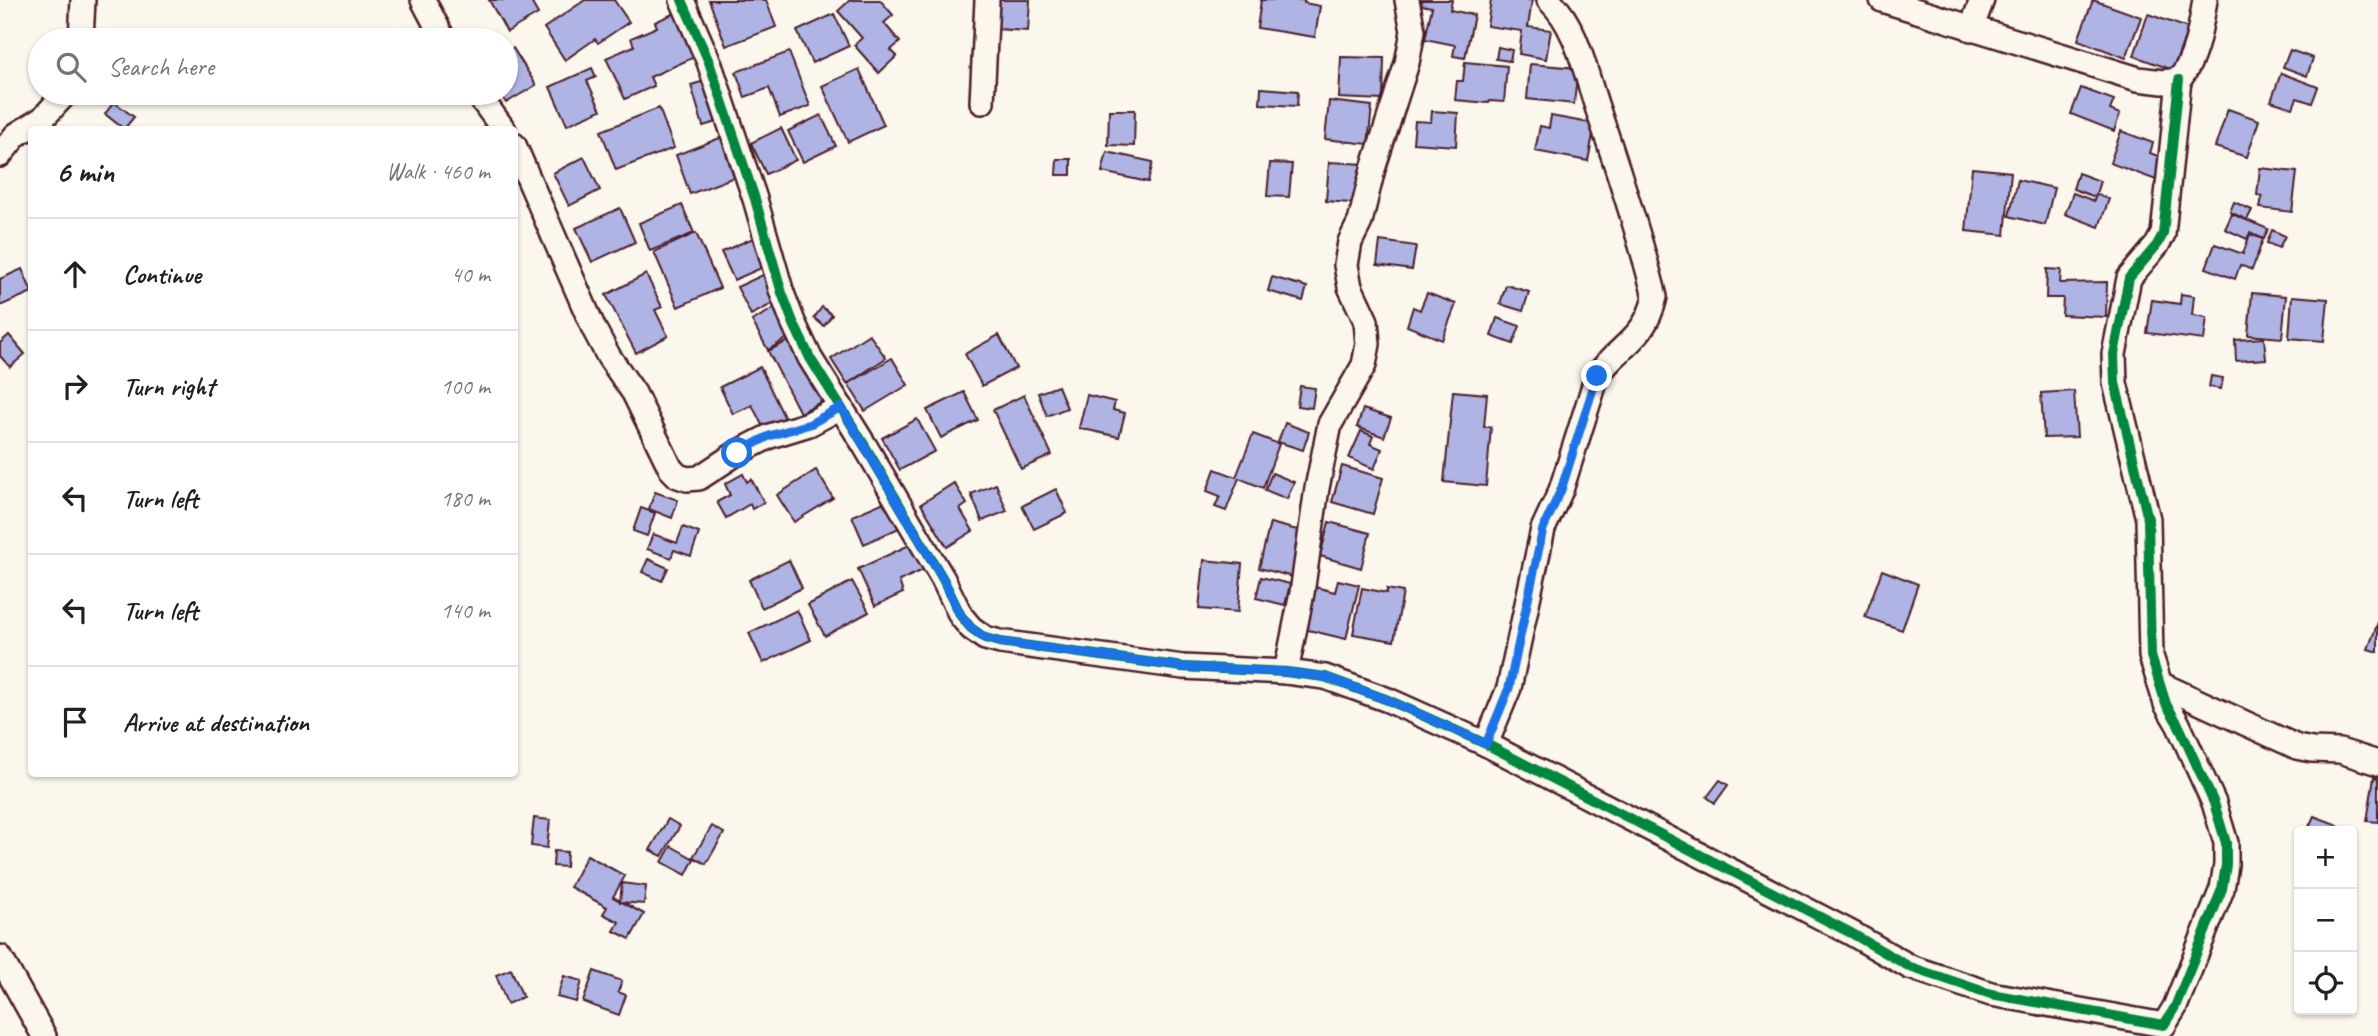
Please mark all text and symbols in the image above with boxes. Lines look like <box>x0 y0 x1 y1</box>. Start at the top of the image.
search box <box>28 28 518 105</box>
icon: search <box>52 48 90 86</box>
text: Search here <box>108 50 214 83</box>
text: 6 min <box>56 153 114 191</box>
text: Walk · 460 m <box>386 157 490 186</box>
icon: ahead <box>56 255 94 293</box>
text: Continue <box>123 258 201 291</box>
text: 40 m <box>451 260 490 289</box>
route end <box>1581 360 1612 391</box>
icon: right <box>56 367 94 405</box>
text: Turn right <box>123 370 214 403</box>
text: 100 m <box>441 372 490 401</box>
route start <box>721 437 752 468</box>
icon: left <box>56 479 94 517</box>
text: Turn left <box>123 482 198 515</box>
text: 180 m <box>441 484 490 513</box>
icon: left <box>56 591 94 629</box>
text: Turn left <box>123 594 198 627</box>
text: 140 m <box>441 596 490 625</box>
icon: arrive <box>56 703 94 741</box>
text: Arrive at destination <box>123 706 309 739</box>
map controls <box>2294 826 2357 1015</box>
button: + <box>2294 826 2357 889</box>
button: − <box>2294 889 2357 952</box>
button: locate <box>2294 952 2357 1015</box>

